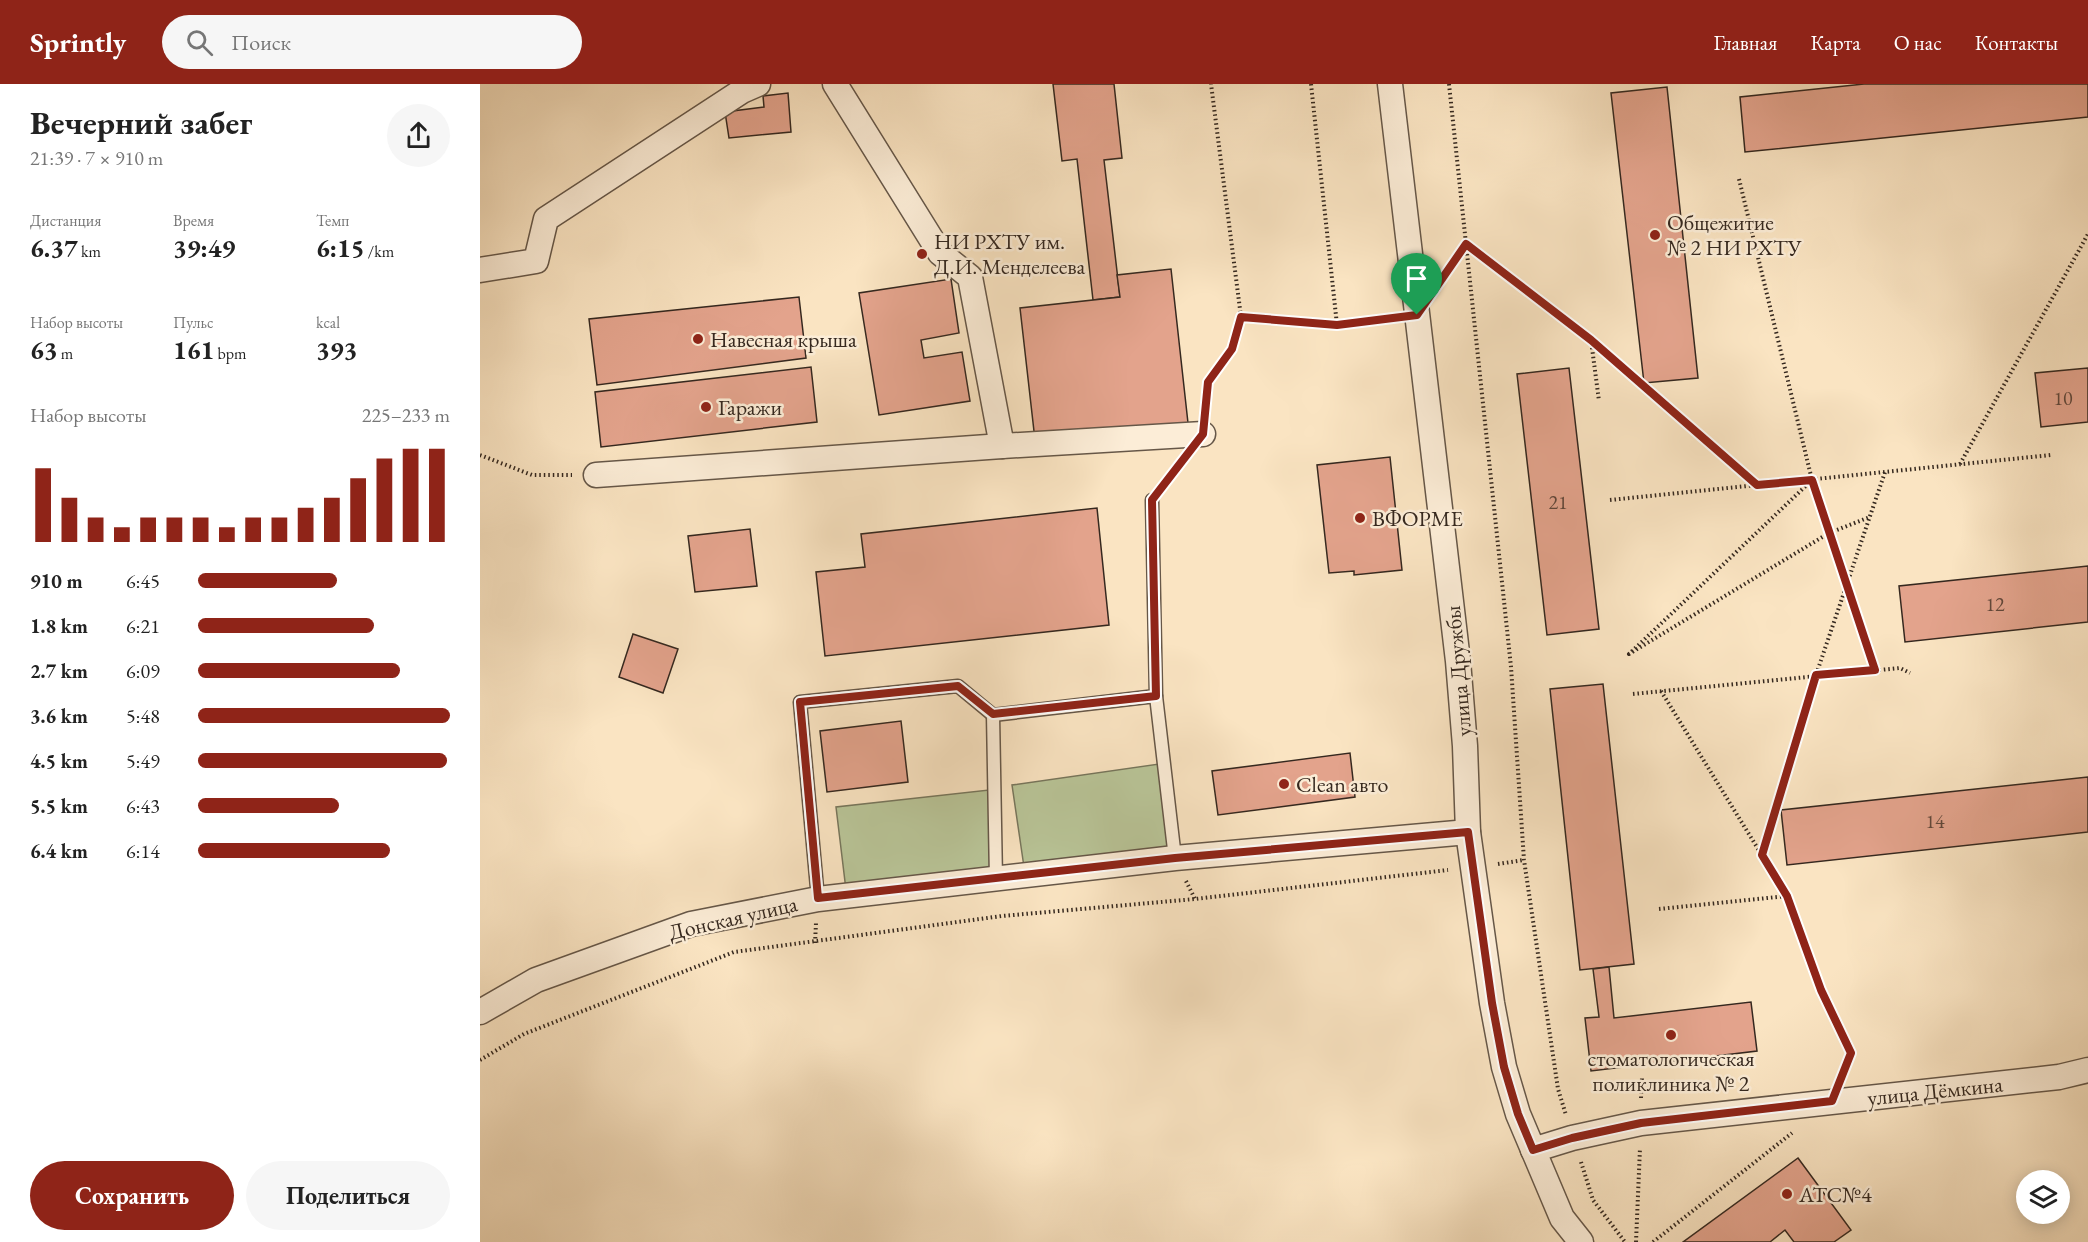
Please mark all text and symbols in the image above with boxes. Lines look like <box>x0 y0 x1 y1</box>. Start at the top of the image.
search box <box>162 15 582 69</box>
text: Sprintly <box>30 24 126 60</box>
icon: search <box>183 26 216 59</box>
text: Поиск <box>231 28 291 57</box>
text: Главная <box>1713 29 1777 56</box>
text: Карта <box>1810 29 1861 56</box>
text: О нас <box>1894 29 1942 56</box>
text: Контакты <box>1975 29 2058 56</box>
text: Вечерний забег <box>30 101 252 144</box>
button: share <box>387 104 450 167</box>
text: 21:39 · 7 × 910 m <box>30 145 163 171</box>
place label: Общежитие № 2 НИ РХТУ <box>1667 208 1802 262</box>
text: Дистанция <box>30 210 101 231</box>
text: Время <box>173 210 214 231</box>
text: Темп <box>316 210 349 231</box>
place label: НИ РХТУ им. Д.И. Менделеева <box>934 227 1086 281</box>
marker: Общежитие № 2 НИ РХТУ <box>1648 228 1662 242</box>
text: 6.37 <box>30 231 78 265</box>
text: 39:49 <box>173 231 235 265</box>
text: 6:15 <box>316 231 365 265</box>
text: km <box>78 241 101 262</box>
text: /km <box>365 241 394 262</box>
marker: НИ РХТУ им. Д.И. Менделеева <box>915 247 929 261</box>
pin <box>1391 253 1442 315</box>
icon: arrive <box>1400 262 1433 295</box>
text: Набор высоты <box>30 312 123 333</box>
text: Пульс <box>173 312 214 333</box>
text: kcal <box>316 312 340 333</box>
place label: Навесная крыша <box>710 325 857 354</box>
marker: Навесная крыша <box>691 332 705 346</box>
text: 63 <box>30 333 58 367</box>
text: 161 <box>173 333 214 367</box>
text: 393 <box>316 333 357 367</box>
text: m <box>58 343 73 364</box>
text: bpm <box>214 343 246 364</box>
house number: 10 <box>2053 385 2073 411</box>
place label: Гаражи <box>718 393 783 422</box>
marker: Гаражи <box>699 400 713 414</box>
text: Набор высоты <box>30 402 146 428</box>
text: 225–233 m <box>362 402 450 428</box>
house number: 21 <box>1548 489 1568 515</box>
place label: ВФОРМЕ <box>1372 504 1463 533</box>
marker: ВФОРМЕ <box>1353 511 1367 525</box>
text: 910 m <box>30 568 83 594</box>
text: 6:45 <box>126 568 160 594</box>
house number: 12 <box>1985 591 2005 617</box>
street label: улица Дружбы <box>1438 604 1478 738</box>
text: 1.8 km <box>30 613 88 639</box>
text: 6:21 <box>126 613 160 639</box>
text: 2.7 km <box>30 658 88 684</box>
text: 6:09 <box>126 658 160 684</box>
text: 3.6 km <box>30 703 88 729</box>
text: 5:48 <box>126 703 160 729</box>
text: 4.5 km <box>30 748 88 774</box>
text: 5:49 <box>126 748 160 774</box>
place label: Сlean авто <box>1296 770 1388 799</box>
marker: Сlean авто <box>1277 777 1291 791</box>
text: 5.5 km <box>30 793 88 819</box>
text: 6:43 <box>126 793 160 819</box>
house number: 14 <box>1925 808 1945 834</box>
text: 6.4 km <box>30 838 88 864</box>
text: 6:14 <box>126 838 160 864</box>
street label: Донская улица <box>666 889 800 947</box>
marker: стоматологическая поликлиника № 2 <box>1664 1028 1678 1042</box>
place label: стоматологическая поликлиника № 2 <box>1587 1044 1755 1098</box>
street label: улица Дёмкина <box>1866 1069 2004 1113</box>
button: Сохранить <box>30 1161 234 1230</box>
button: Поделиться <box>246 1161 450 1230</box>
map controls <box>2016 1170 2070 1224</box>
button: layers <box>2016 1170 2070 1224</box>
place label: АТС№4 <box>1798 1180 1872 1209</box>
marker: АТС№4 <box>1780 1187 1794 1201</box>

